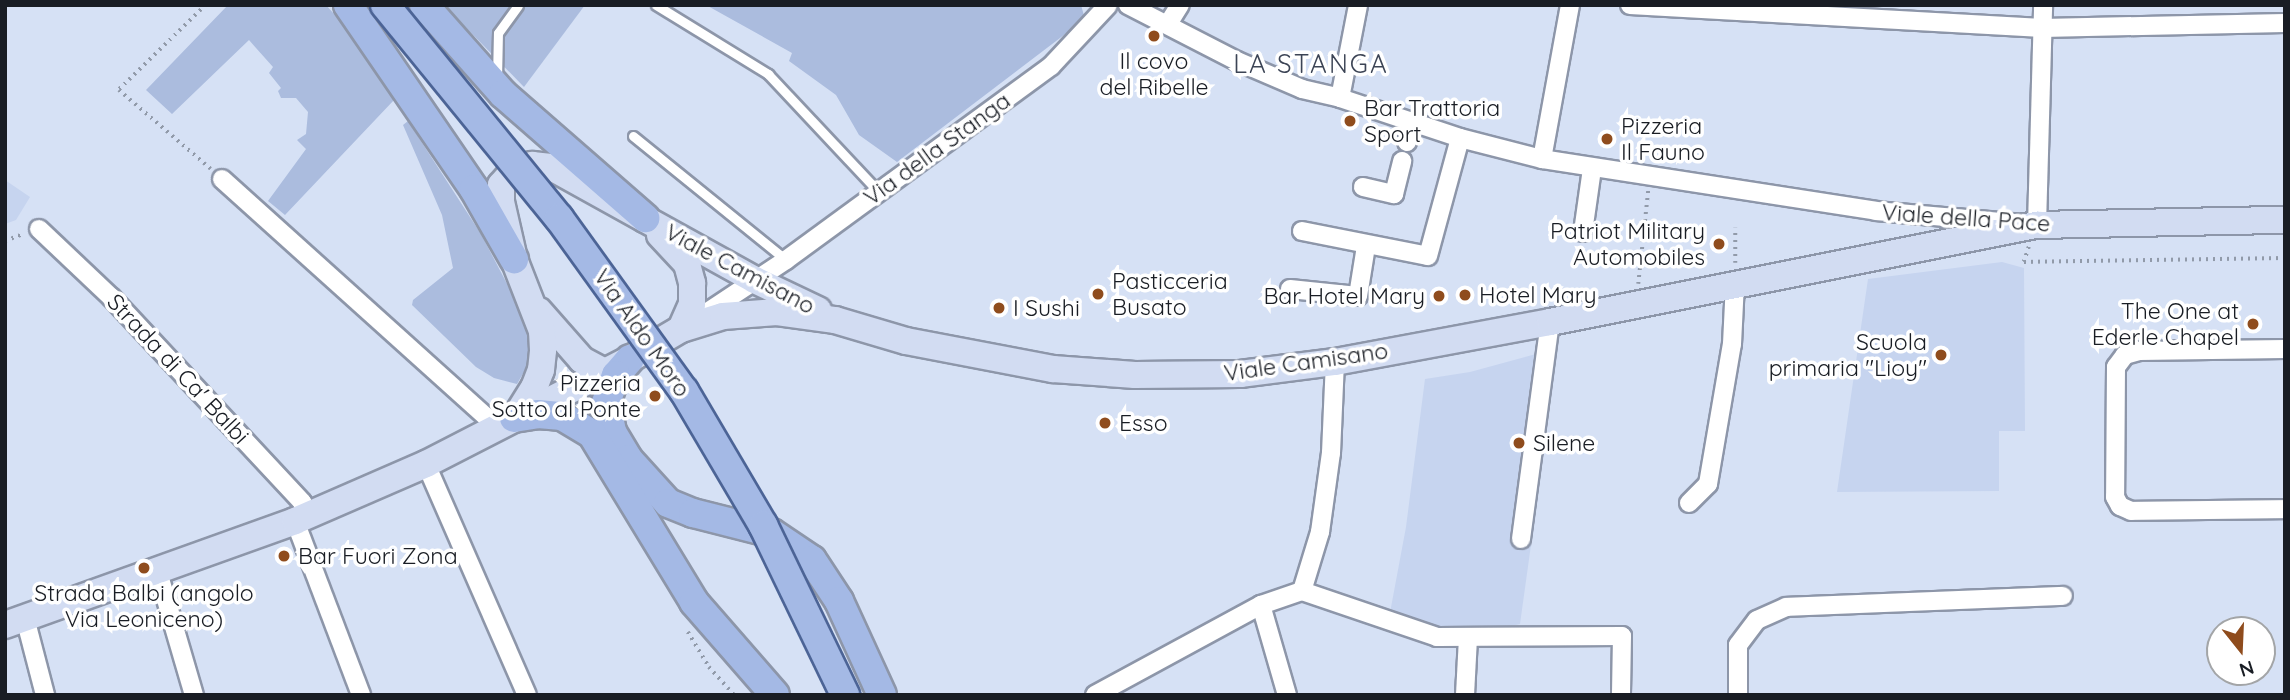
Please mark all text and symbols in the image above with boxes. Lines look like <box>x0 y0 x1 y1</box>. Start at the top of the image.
marker: Il covo del Ribelle <box>1146 28 1162 44</box>
place label: Il covo del Ribelle <box>1099 47 1209 101</box>
district label: LA STANGA <box>1234 48 1388 80</box>
street label: Via della Stanga <box>858 87 1016 211</box>
place label: Bar Trattoria Sport <box>1364 94 1500 148</box>
place label: Pizzeria Il Fauno <box>1621 112 1705 166</box>
marker: Bar Trattoria Sport <box>1342 113 1358 129</box>
marker: Pizzeria Il Fauno <box>1599 131 1615 147</box>
street label: Viale della Pace <box>1881 198 2051 238</box>
place label: Patriot Military Automobiles <box>1550 217 1705 271</box>
street label: Viale Camisano <box>660 218 820 320</box>
marker: Patriot Military Automobiles <box>1711 236 1727 252</box>
street label: Via Aldo Moro <box>588 264 696 402</box>
place label: Pasticceria Busato <box>1112 267 1228 321</box>
place label: Hotel Mary <box>1479 281 1597 309</box>
place label: Bar Hotel Mary <box>1263 282 1425 310</box>
marker: Pasticceria Busato <box>1090 286 1106 302</box>
marker: Hotel Mary <box>1457 287 1473 303</box>
street label: Strada di Ca' Balbi <box>101 288 255 450</box>
marker: Bar Hotel Mary <box>1431 288 1447 304</box>
place label: I Sushi <box>1013 294 1080 322</box>
place label: The One at Ederle Chapel <box>2092 297 2239 351</box>
marker: I Sushi <box>991 300 1007 316</box>
marker: The One at Ederle Chapel <box>2245 316 2261 332</box>
place label: Scuola primaria "Lioy" <box>1769 328 1927 382</box>
street label: Viale Camisano <box>1222 337 1390 387</box>
marker: Scuola primaria "Lioy" <box>1933 347 1949 363</box>
place label: Pizzeria Sotto al Ponte <box>492 369 641 423</box>
marker: Pizzeria Sotto al Ponte <box>647 388 663 404</box>
place label: Esso <box>1119 409 1168 437</box>
marker: Esso <box>1097 415 1113 431</box>
place label: Silene <box>1533 429 1595 457</box>
marker: Silene <box>1511 435 1527 451</box>
place label: Bar Fuori Zona <box>298 542 458 570</box>
marker: Bar Fuori Zona <box>276 548 292 564</box>
marker: Strada Balbi (angolo Via Leoniceno) <box>136 560 152 576</box>
place label: Strada Balbi (angolo Via Leoniceno) <box>34 579 254 633</box>
north arrow <box>2206 616 2276 686</box>
text: N <box>2237 655 2257 683</box>

